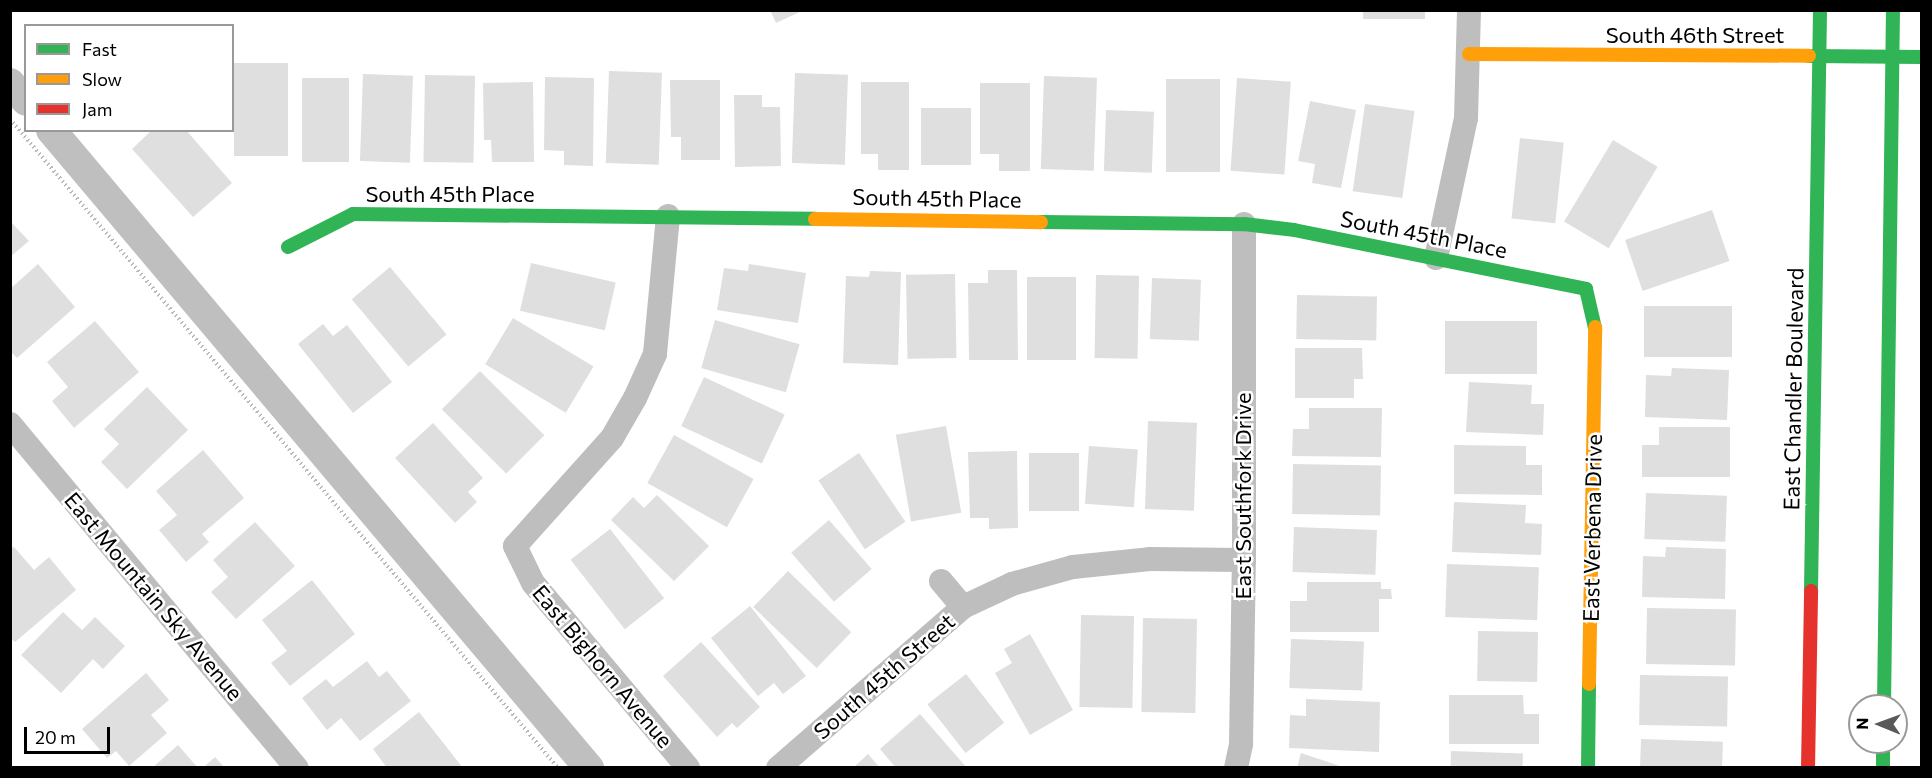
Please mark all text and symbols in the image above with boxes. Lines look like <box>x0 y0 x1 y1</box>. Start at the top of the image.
street label: South 46th Street <box>1606 22 1784 48</box>
legend <box>24 24 234 132</box>
text: Fast <box>82 38 117 60</box>
text: Slow <box>82 68 122 90</box>
text: Jam <box>82 98 112 120</box>
street label: South 45th Place <box>365 181 535 207</box>
street label: South 45th Place <box>852 183 1022 213</box>
street label: South 45th Place <box>1338 205 1510 263</box>
street label: East Chandler Boulevard <box>1778 267 1808 511</box>
street label: East Southfork Drive <box>1230 392 1256 600</box>
street label: East Verbena Drive <box>1577 434 1607 622</box>
street label: East Mountain Sky Avenue <box>59 487 249 705</box>
street label: East Bighorn Avenue <box>527 579 679 753</box>
street label: South 45th Street <box>808 608 960 744</box>
north arrow <box>1848 694 1908 754</box>
scale bar <box>27 715 112 753</box>
text: N <box>1852 718 1871 730</box>
text: 20 m <box>35 726 76 748</box>

